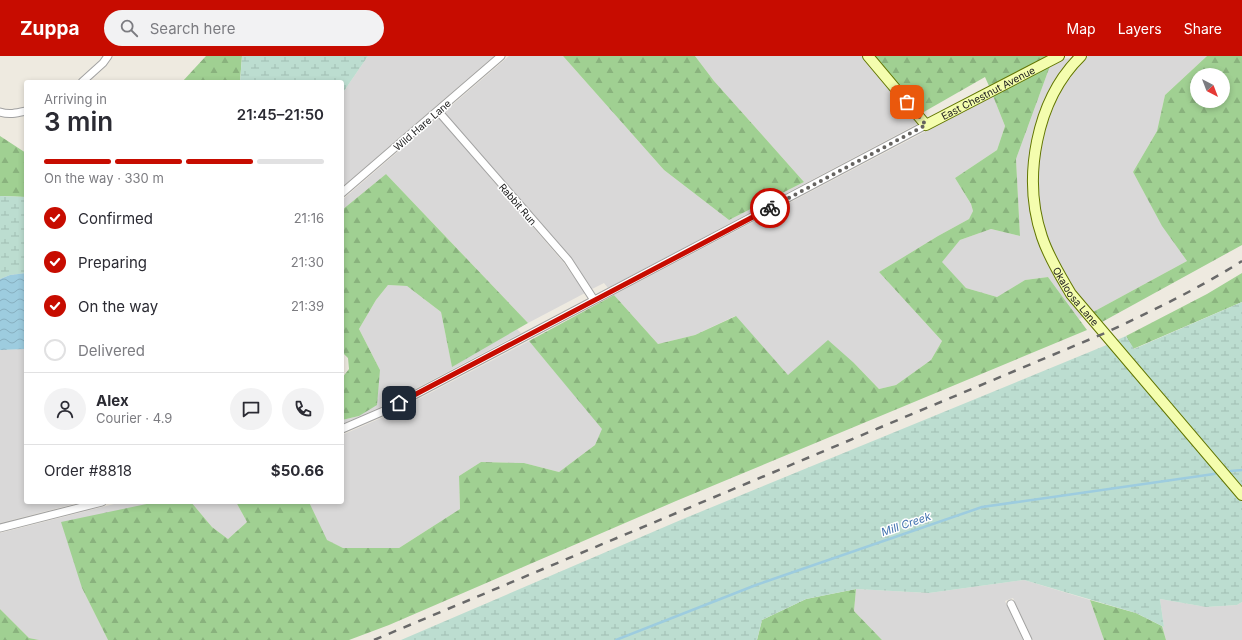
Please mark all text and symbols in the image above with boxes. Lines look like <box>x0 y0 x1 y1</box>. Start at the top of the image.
search box <box>104 10 384 46</box>
text: Zuppa <box>20 17 80 40</box>
icon: search <box>118 17 140 39</box>
text: Search here <box>150 19 235 38</box>
text: Map <box>1067 20 1096 37</box>
text: Layers <box>1118 20 1162 37</box>
text: Share <box>1184 20 1222 37</box>
street label: East Chestnut Avenue <box>939 64 1037 122</box>
north arrow <box>1190 68 1230 108</box>
map controls <box>1190 68 1230 108</box>
pin <box>890 85 924 119</box>
text: Arriving in <box>44 91 107 107</box>
icon: bag <box>896 91 918 113</box>
street label: Wild Hare Lane <box>391 97 453 153</box>
text: 21:45–21:50 <box>237 105 324 124</box>
text: 3 min <box>44 106 113 137</box>
text: On the way · 330 m <box>44 170 164 186</box>
street label: Rabbit Run <box>497 181 539 227</box>
courier <box>750 188 790 228</box>
icon: bike <box>759 197 781 219</box>
icon: check <box>44 207 66 229</box>
text: Confirmed <box>78 209 153 228</box>
text: 21:16 <box>294 210 324 226</box>
icon: check <box>44 251 66 273</box>
text: Preparing <box>78 253 147 272</box>
text: 21:30 <box>291 254 324 270</box>
street label: Okaloosa Lane <box>1051 265 1101 328</box>
icon: check <box>44 295 66 317</box>
text: On the way <box>78 297 158 316</box>
text: 21:39 <box>291 298 324 314</box>
text: Delivered <box>78 341 145 360</box>
pin <box>382 386 416 420</box>
button: person <box>44 388 86 430</box>
button: chat <box>230 388 272 430</box>
button: phone <box>282 388 324 430</box>
text: Alex <box>96 391 129 410</box>
icon: home <box>388 392 410 414</box>
text: Courier · 4.9 <box>96 410 172 426</box>
text: Order #8818 <box>44 461 132 480</box>
text: $50.66 <box>271 461 324 480</box>
water label: Mill Creek <box>879 509 934 539</box>

